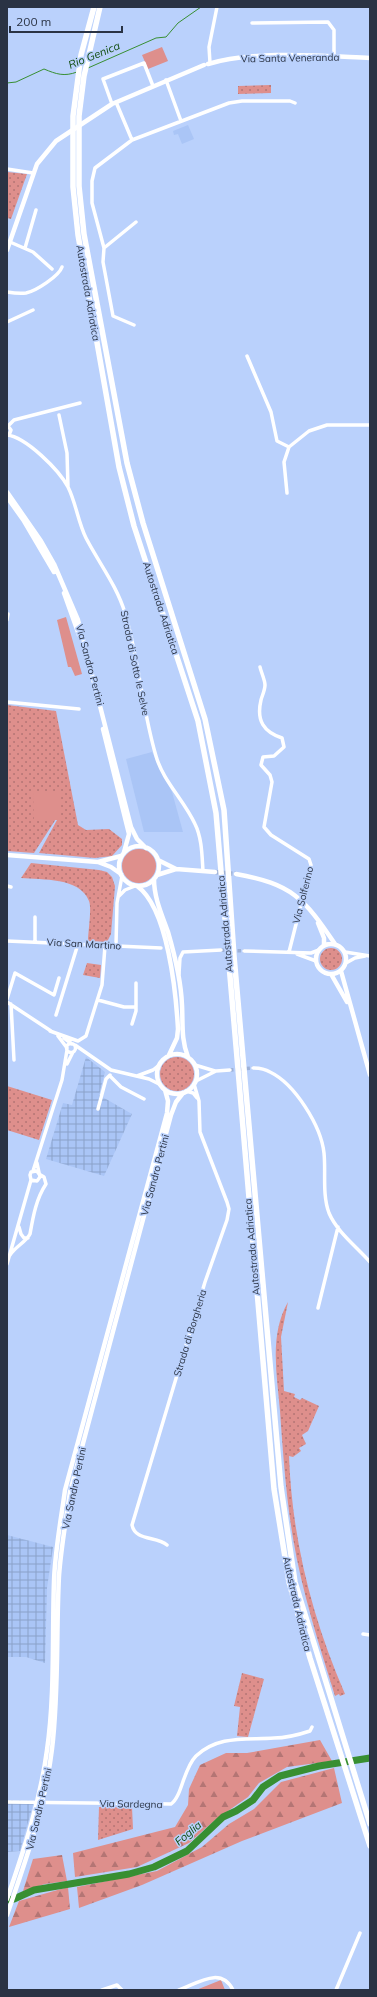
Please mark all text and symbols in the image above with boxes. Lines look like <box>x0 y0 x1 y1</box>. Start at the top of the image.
scale bar <box>10 8 122 34</box>
text: 200 m <box>16 14 51 29</box>
water label: Rio Genica <box>66 38 122 72</box>
street label: Via Santa Veneranda <box>241 51 339 65</box>
street label: Autostrada Adriatica <box>73 244 103 342</box>
street label: Autostrada Adriatica <box>140 560 182 656</box>
street label: Strada di Sotto le Selve <box>118 609 152 717</box>
street label: Via Sandro Pertini <box>73 623 107 707</box>
street label: Via Solferino <box>290 865 316 925</box>
street label: Autostrada Adriatica <box>214 875 236 973</box>
street label: Via San Martino <box>46 936 122 952</box>
street label: Via Sandro Pertini <box>138 1133 172 1217</box>
street label: Autostrada Adriatica <box>241 1198 263 1296</box>
street label: Strada di Borgheria <box>171 1288 209 1378</box>
street label: Via Sandro Pertini <box>59 1446 89 1530</box>
street label: Autostrada Adriatica <box>280 1555 314 1653</box>
street label: Via Sandro Pertini <box>23 1767 55 1851</box>
street label: Via Sardegna <box>99 1797 163 1811</box>
water label: Foglia <box>172 1818 205 1848</box>

